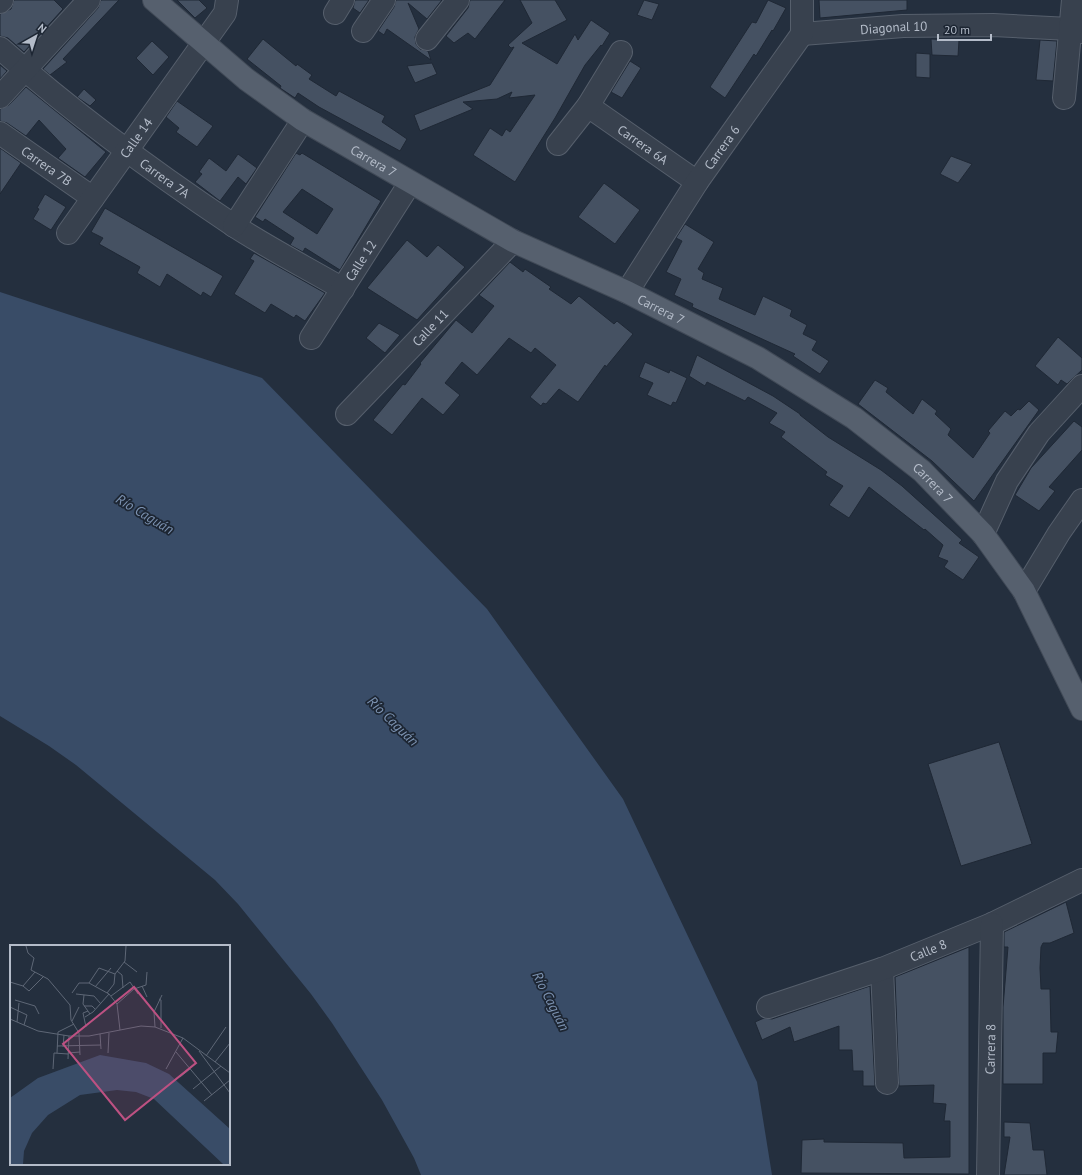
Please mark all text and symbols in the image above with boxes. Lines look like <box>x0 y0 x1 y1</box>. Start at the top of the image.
north arrow <box>16 16 56 56</box>
scale bar <box>938 16 991 42</box>
street label: Diagonal 10 <box>859 17 928 38</box>
text: N <box>35 21 50 36</box>
text: 20 m <box>944 22 970 37</box>
street label: Calle 14 <box>116 114 156 161</box>
street label: Carrera 6A <box>614 121 672 168</box>
street label: Carrera 6 <box>700 122 743 173</box>
street label: Carrera 7 <box>347 141 400 181</box>
street label: Carrera 7B <box>18 142 75 189</box>
street label: Carrera 7A <box>136 154 193 202</box>
street label: Calle 12 <box>341 237 380 284</box>
street label: Carrera 7 <box>635 290 688 328</box>
street label: Calle 11 <box>408 305 452 350</box>
street label: Carrera 7 <box>910 459 957 507</box>
water label: Río Caguán <box>113 490 177 538</box>
water label: Río Caguán <box>364 692 422 750</box>
street label: Calle 8 <box>907 935 949 965</box>
inset map <box>10 945 230 1165</box>
water label: Río Caguán <box>528 968 574 1034</box>
street label: Carrera 8 <box>981 1024 999 1074</box>

